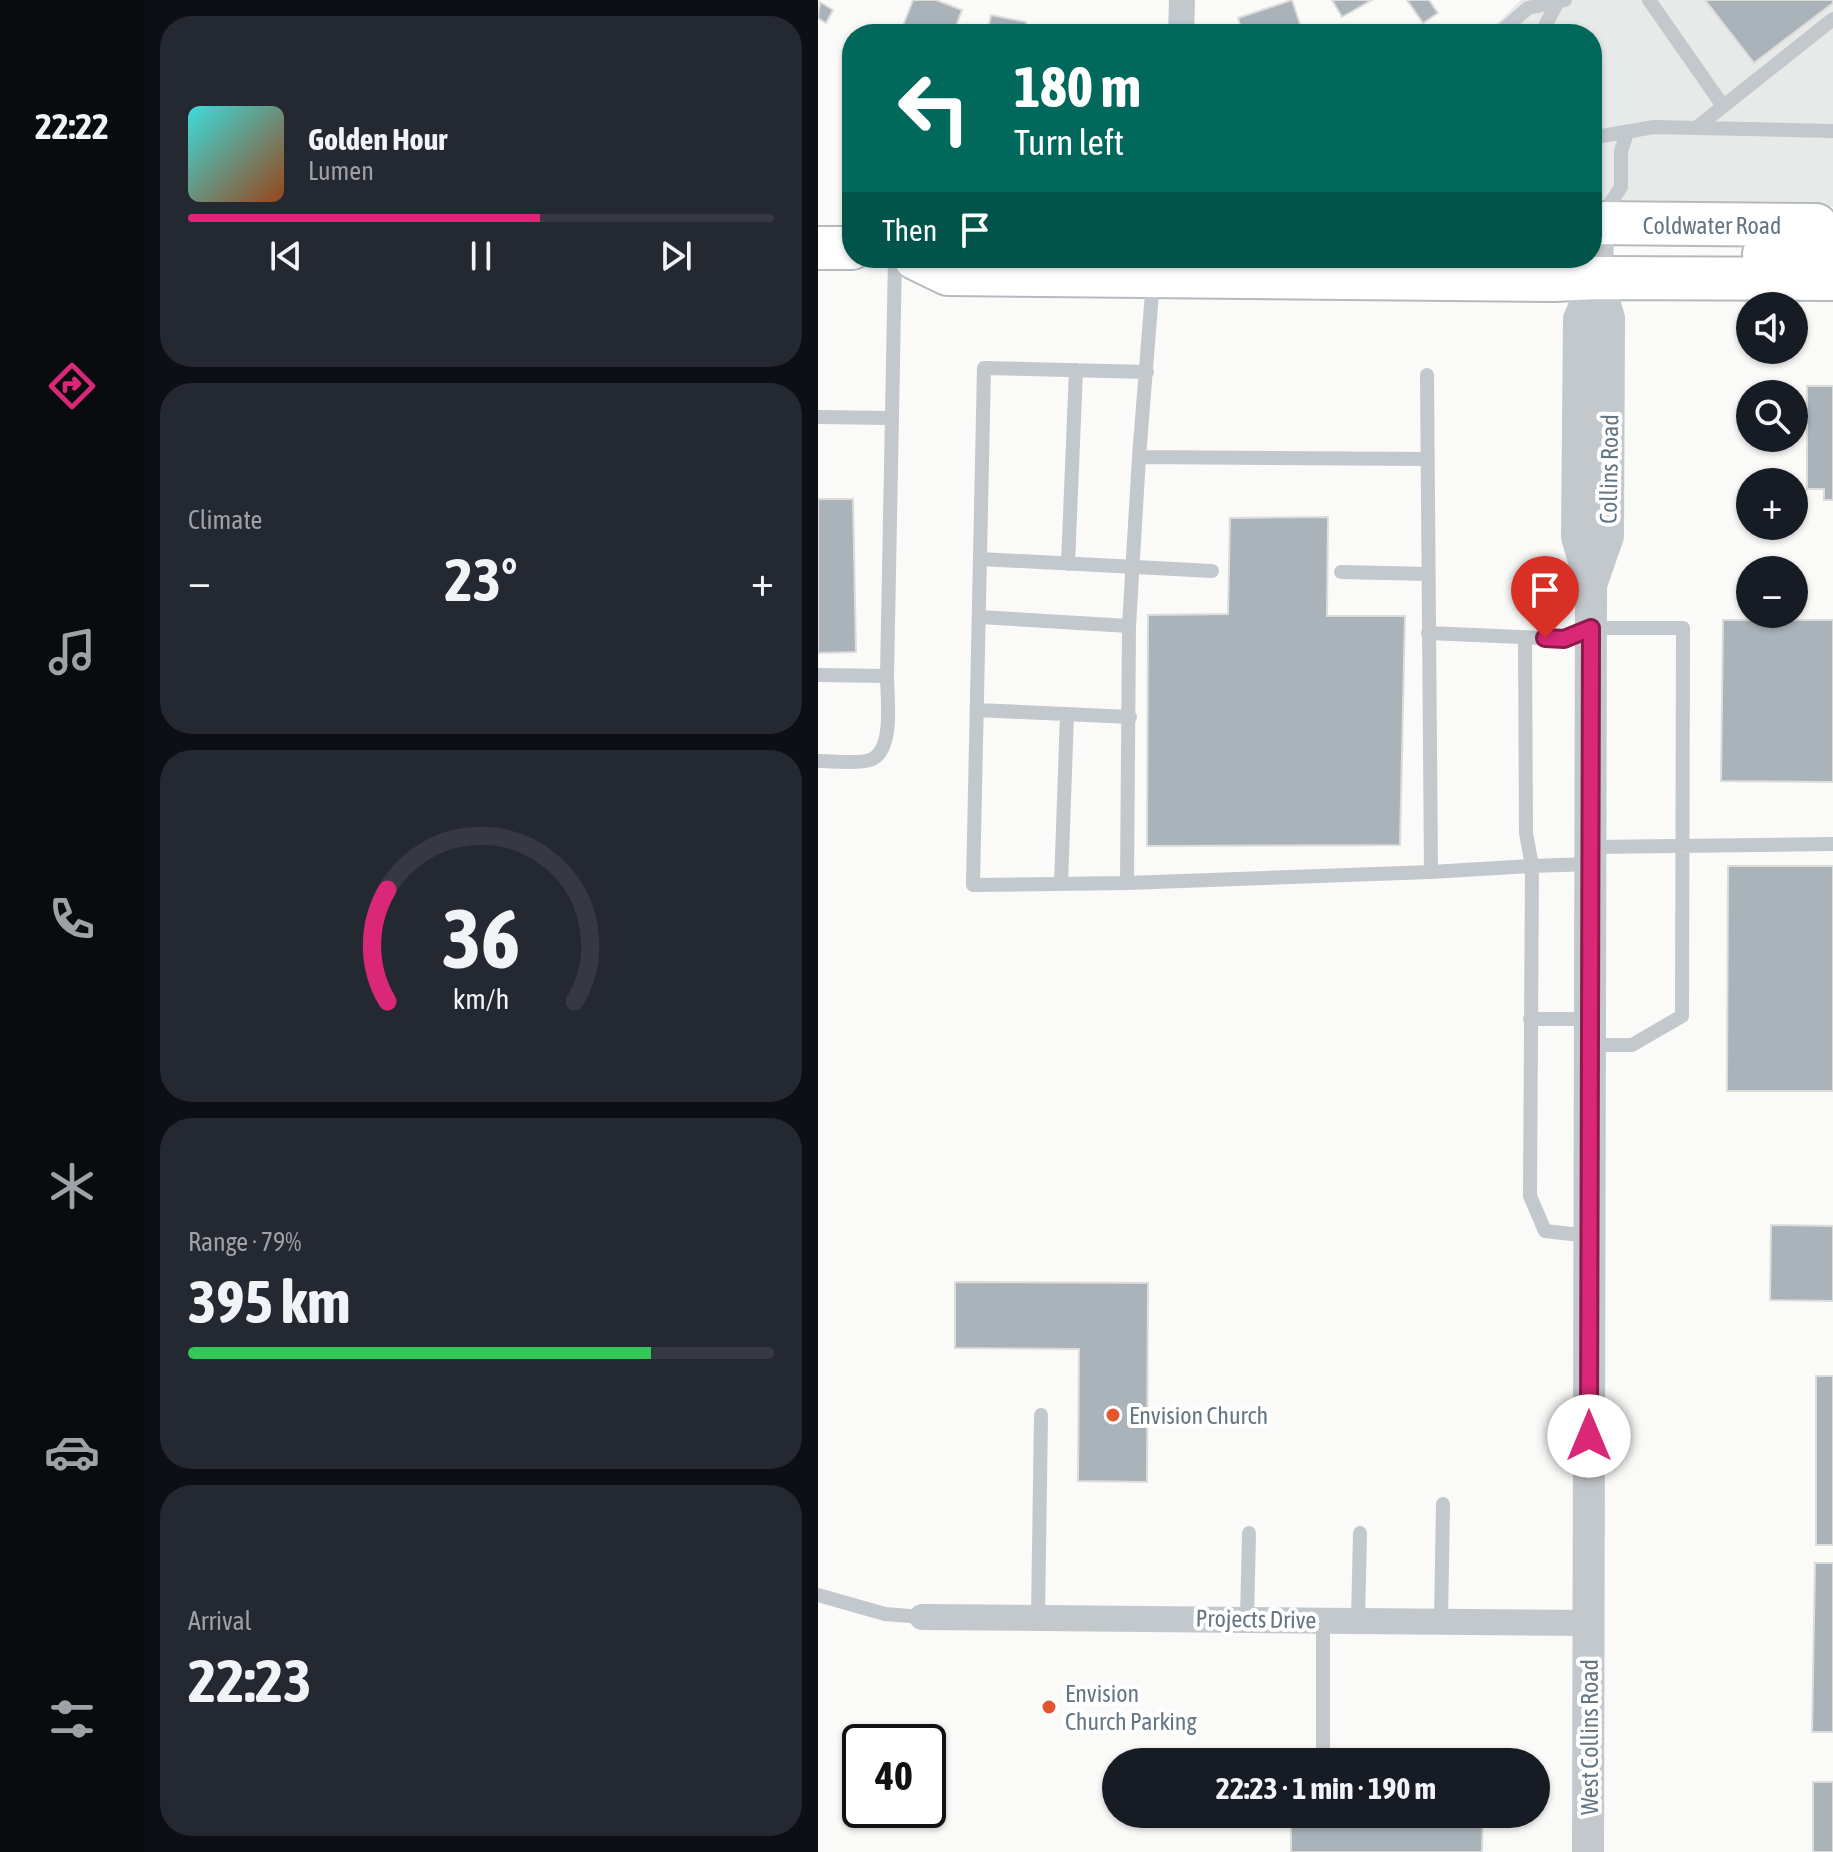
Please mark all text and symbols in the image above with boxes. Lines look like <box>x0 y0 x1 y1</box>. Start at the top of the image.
text: 180 m <box>1014 55 1141 119</box>
icon: left <box>882 56 986 160</box>
text: 22:22 <box>35 105 109 147</box>
text: Turn left <box>1014 121 1124 163</box>
text: Golden Hour <box>308 122 447 156</box>
text: Lumen <box>308 156 374 186</box>
icon: arrive <box>953 208 997 252</box>
street label: Coldwater Road <box>1643 212 1781 239</box>
text: Then <box>882 213 937 247</box>
icon: previous <box>264 234 308 278</box>
icon: pause <box>459 234 503 278</box>
icon: next <box>654 234 698 278</box>
map controls <box>1736 292 1808 628</box>
button: sound <box>1736 292 1808 364</box>
icon: directions <box>44 358 100 414</box>
button: search <box>1736 380 1808 452</box>
street label: Collins Road <box>1595 414 1623 524</box>
button: + <box>1736 468 1808 540</box>
text: Climate <box>188 505 262 535</box>
text: 23° <box>445 545 517 614</box>
text: − <box>188 555 211 605</box>
text: + <box>751 555 774 605</box>
pin <box>1511 556 1579 638</box>
button: − <box>1736 556 1808 628</box>
icon: arrive <box>1523 568 1567 612</box>
icon: music <box>44 624 100 680</box>
text: 36 <box>442 890 520 986</box>
icon: phone <box>44 891 100 947</box>
text: km/h <box>453 982 509 1015</box>
icon: climate <box>44 1158 100 1214</box>
text: Range · 79% <box>188 1227 301 1257</box>
text: 395 km <box>188 1267 350 1336</box>
position arrow <box>1547 1394 1631 1478</box>
place label: Envision Church <box>1129 1402 1268 1429</box>
marker: Envision Church <box>1104 1406 1122 1424</box>
icon: car <box>44 1424 100 1480</box>
street label: Projects Drive <box>1195 1604 1317 1634</box>
text: Arrival <box>188 1606 252 1636</box>
text: 22:23 <box>188 1646 311 1715</box>
street label: West Collins Road <box>1576 1659 1603 1815</box>
place label: Envision Church Parking <box>1065 1680 1197 1735</box>
icon: filters <box>44 1691 100 1747</box>
marker: Envision Church Parking <box>1040 1698 1058 1716</box>
speed limit sign: 40 <box>842 1724 946 1828</box>
text: 22:23 · 1 min · 190 m <box>1216 1771 1436 1805</box>

